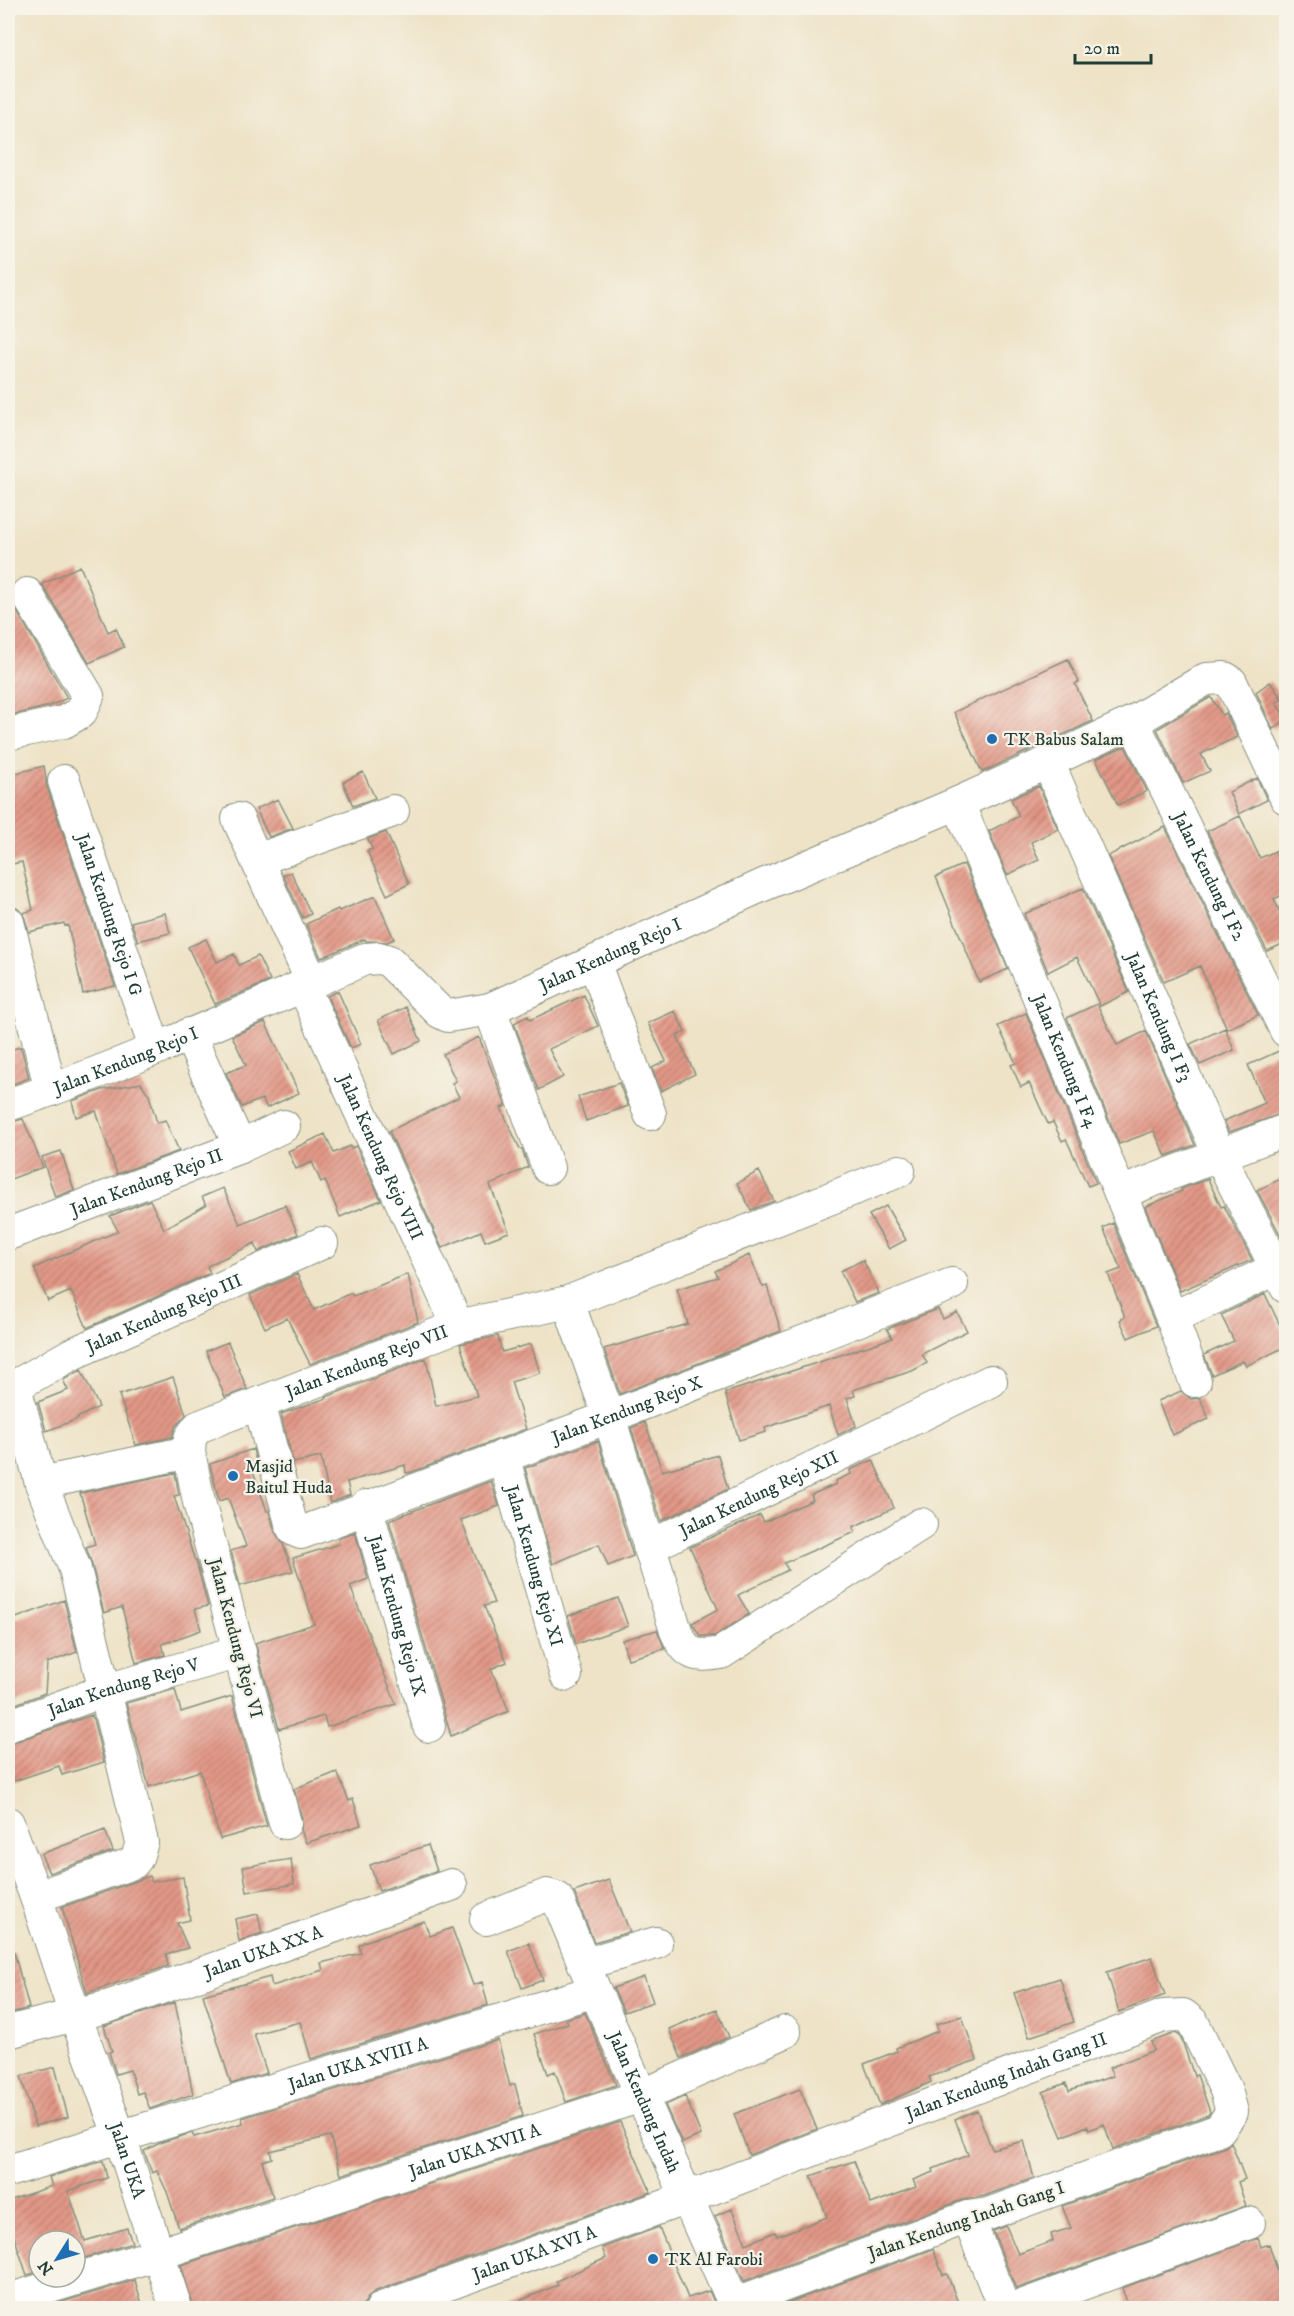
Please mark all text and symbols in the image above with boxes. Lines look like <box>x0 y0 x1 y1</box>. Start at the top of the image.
scale bar <box>1075 27 1152 65</box>
text: 20 m <box>1084 38 1120 60</box>
place label: TK Babus Salam <box>1004 729 1124 751</box>
marker: TK Babus Salam <box>985 732 999 746</box>
street label: Jalan Kendung I F2 <box>1166 807 1250 945</box>
street label: Jalan Kendung Rejo I G <box>70 829 147 999</box>
street label: Jalan Kendung Rejo I <box>534 914 685 998</box>
street label: Jalan Kendung I F3 <box>1119 947 1196 1085</box>
street label: Jalan Kendung I F4 <box>1026 989 1102 1132</box>
street label: Jalan Kendung Rejo I <box>49 1023 202 1101</box>
street label: Jalan Kendung Rejo VIII <box>332 1069 427 1244</box>
street label: Jalan Kendung Rejo II <box>66 1144 226 1222</box>
street label: Jalan Kendung Rejo III <box>81 1270 246 1359</box>
street label: Jalan Kendung Rejo VII <box>281 1321 451 1405</box>
street label: Jalan Kendung Rejo X <box>547 1372 706 1450</box>
street label: Jalan Kendung Rejo XII <box>674 1447 842 1543</box>
place label: Masjid Baitul Huda <box>245 1456 333 1499</box>
marker: Masjid Baitul Huda <box>226 1469 240 1483</box>
street label: Jalan Kendung Rejo XI <box>499 1481 567 1649</box>
street label: Jalan Kendung Rejo IX <box>362 1531 430 1699</box>
street label: Jalan Kendung Rejo VI <box>203 1554 267 1721</box>
street label: Jalan Kendung Rejo V <box>43 1654 203 1723</box>
street label: Jalan UKA XX A <box>200 1921 326 1984</box>
street label: Jalan Kendung Indah <box>602 2026 685 2177</box>
street label: Jalan Kendung Indah Gang II <box>901 2028 1110 2126</box>
street label: Jalan UKA XVIII A <box>284 2033 431 2097</box>
street label: Jalan UKA <box>103 2118 150 2202</box>
street label: Jalan UKA XVII A <box>404 2119 544 2184</box>
street label: Jalan Kendung Indah Gang I <box>863 2177 1067 2266</box>
street label: Jalan UKA XVI A <box>468 2221 600 2287</box>
north arrow <box>27 2229 87 2289</box>
place label: TK Al Farobi <box>665 2249 763 2271</box>
marker: TK Al Farobi <box>646 2252 660 2266</box>
text: N <box>34 2256 58 2279</box>

